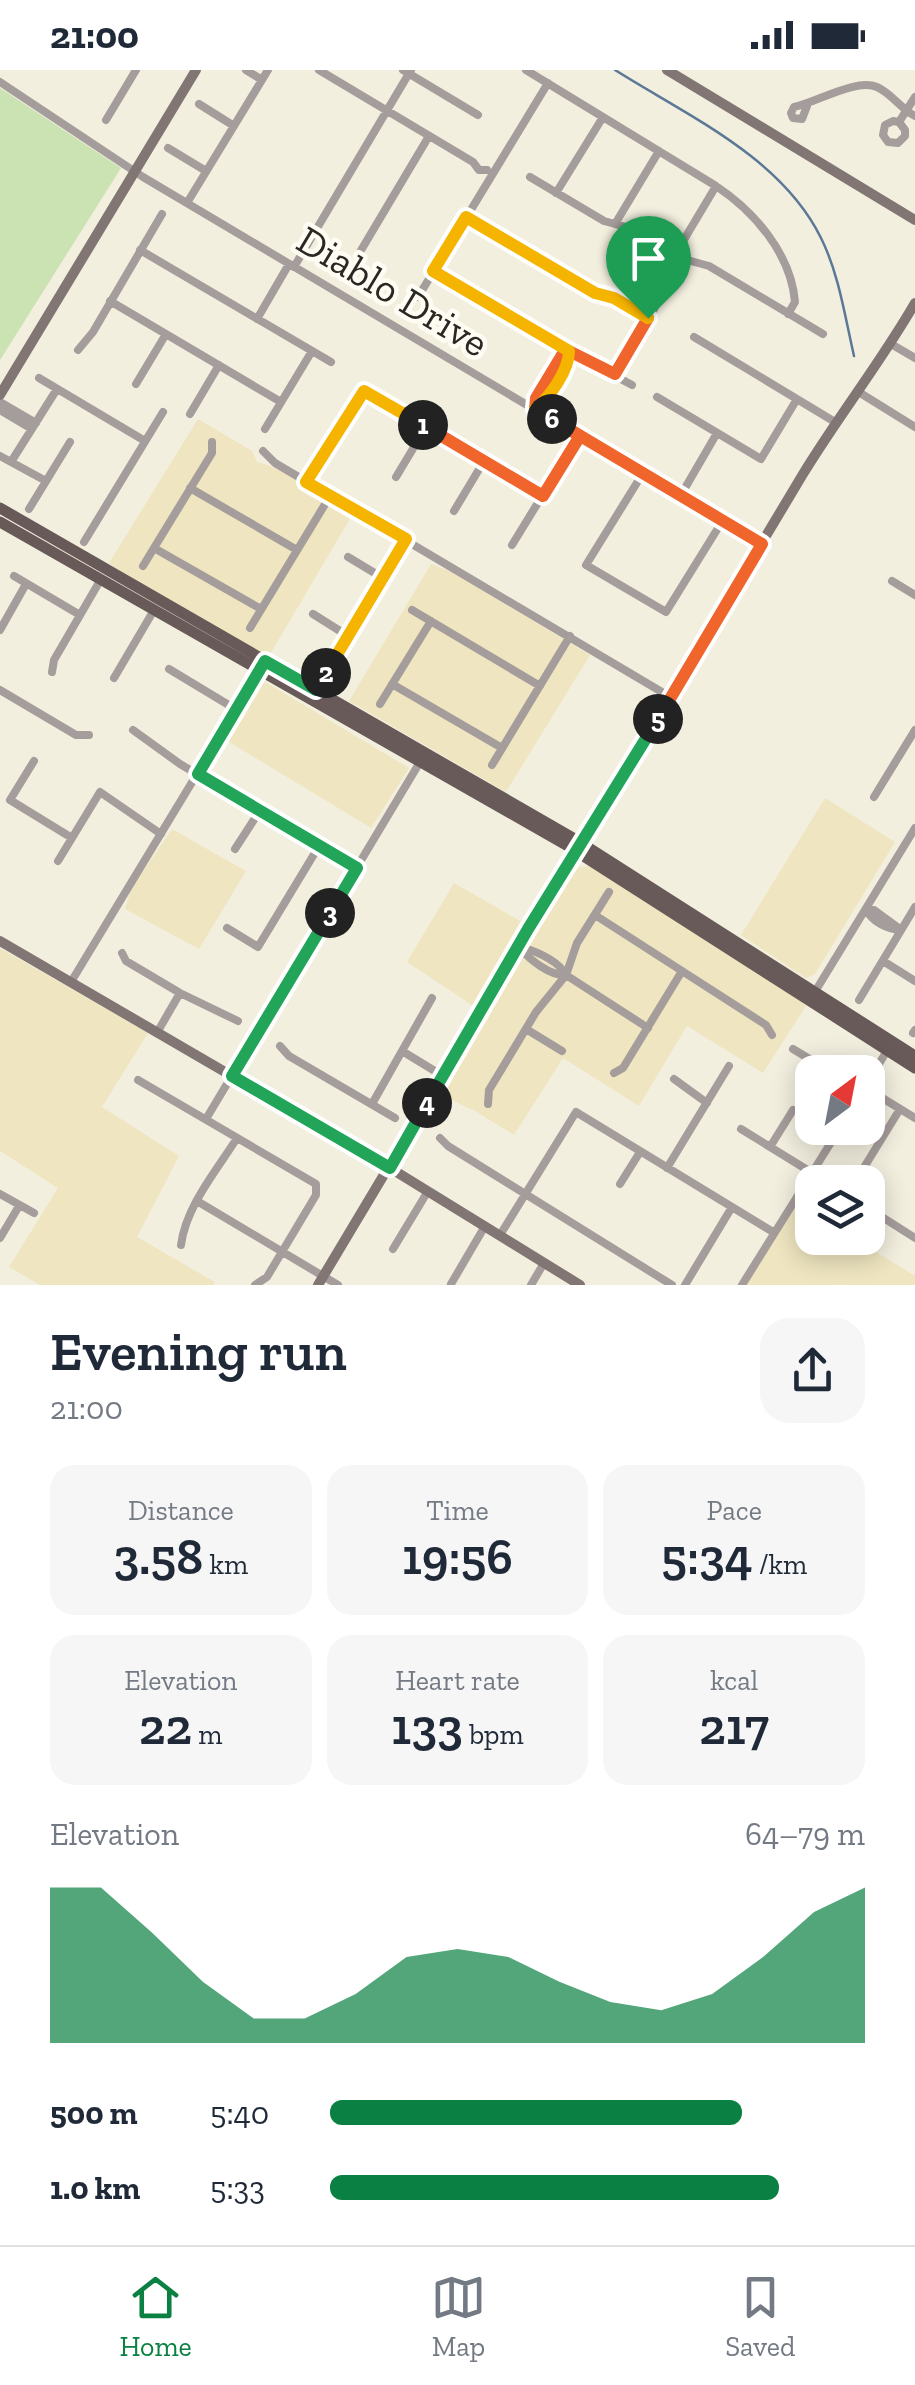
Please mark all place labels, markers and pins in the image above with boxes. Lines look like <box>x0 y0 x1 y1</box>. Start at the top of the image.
pin <box>606 216 691 319</box>
pin: 6 <box>527 394 577 444</box>
pin: 1 <box>398 400 448 450</box>
pin: 2 <box>301 648 351 698</box>
pin: 5 <box>633 694 683 744</box>
pin: 3 <box>305 888 355 938</box>
pin: 4 <box>402 1078 452 1128</box>

